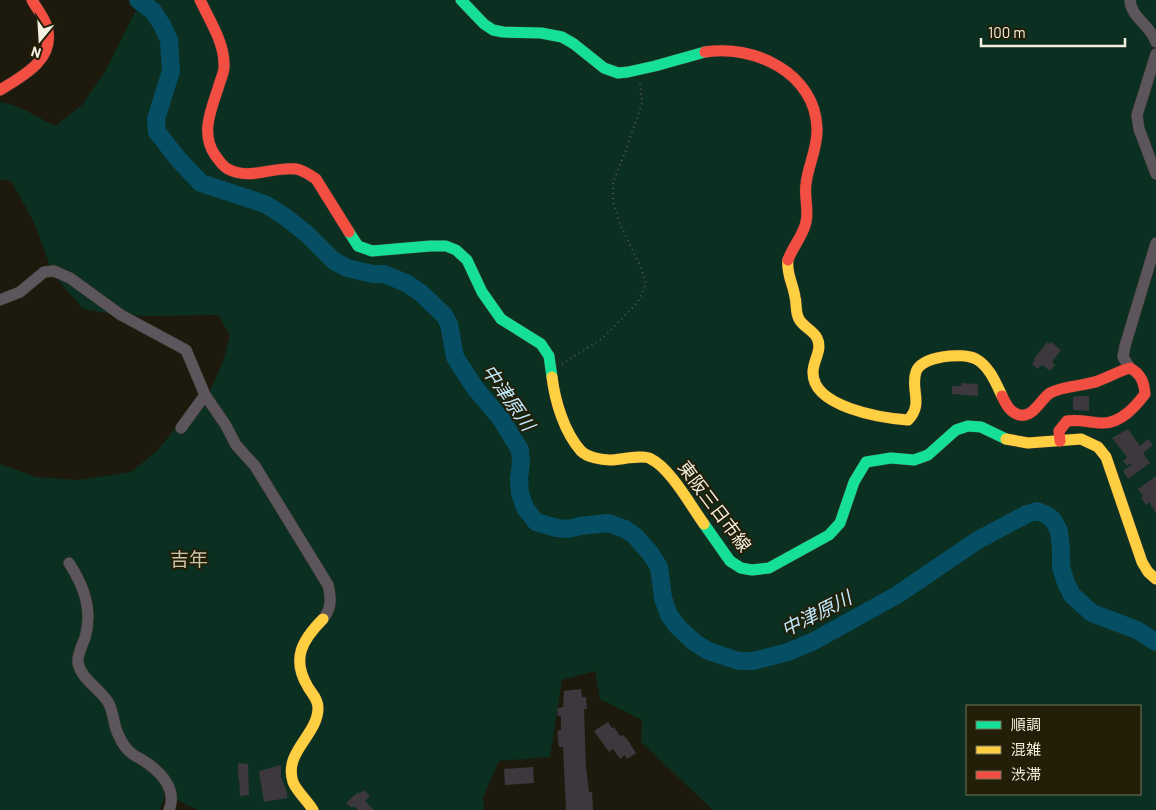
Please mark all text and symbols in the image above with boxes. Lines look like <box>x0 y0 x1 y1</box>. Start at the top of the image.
north arrow <box>15 15 65 65</box>
scale bar <box>981 15 1125 47</box>
text: 100 m <box>988 23 1026 41</box>
text: N <box>29 43 43 62</box>
water label: 中津原川 <box>478 359 541 436</box>
street label: 東阪三日市線 <box>674 456 756 556</box>
district label: 吉年 <box>170 547 208 570</box>
water label: 中津原川 <box>777 585 857 641</box>
legend <box>966 705 1141 795</box>
text: 順調 <box>1011 715 1041 733</box>
text: 混雑 <box>1011 740 1041 758</box>
text: 渋滞 <box>1011 765 1041 783</box>

